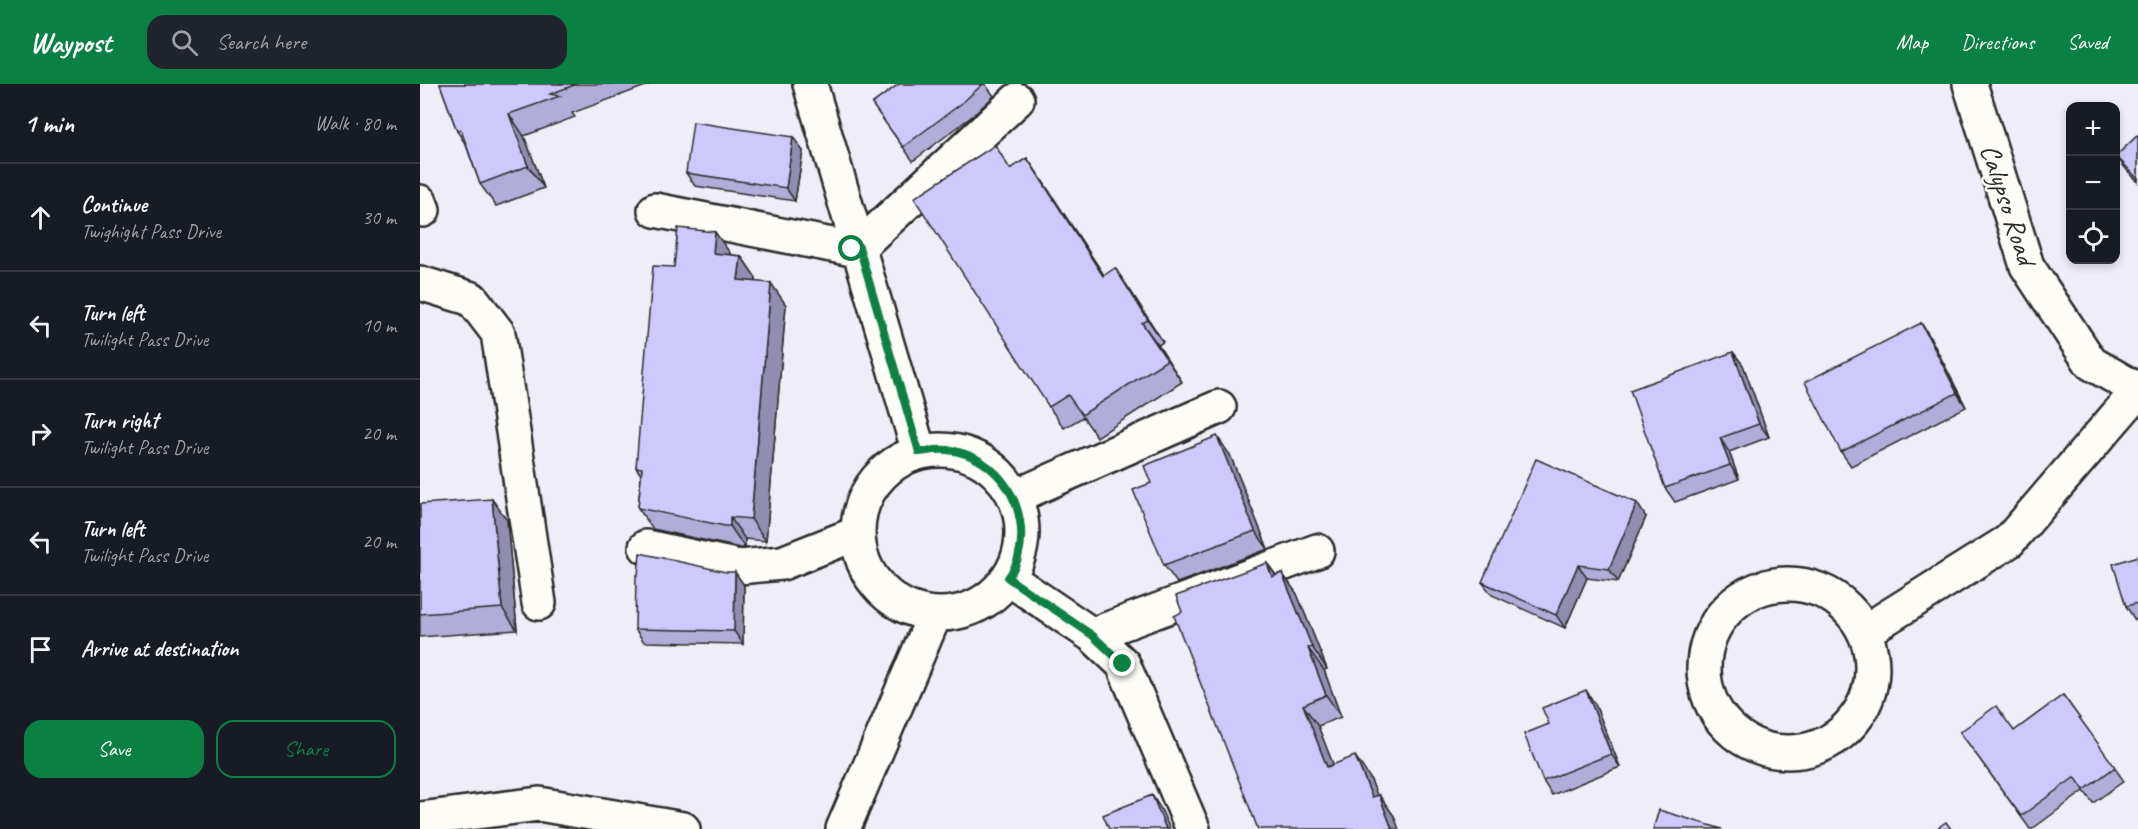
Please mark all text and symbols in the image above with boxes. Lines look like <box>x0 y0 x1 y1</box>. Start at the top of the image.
search box <box>147 15 567 69</box>
text: Waypost <box>30 25 111 60</box>
icon: search <box>168 26 201 59</box>
text: Search here <box>216 28 306 56</box>
text: Map <box>1896 29 1928 55</box>
text: Directions <box>1961 29 2034 55</box>
text: Saved <box>2067 29 2108 55</box>
map controls <box>2066 102 2120 264</box>
button: + <box>2066 102 2120 156</box>
text: 1 min <box>24 107 74 140</box>
text: Walk · 80 m <box>315 111 396 136</box>
street label: Calypso Road <box>1973 140 2046 273</box>
button: − <box>2066 156 2120 210</box>
text: Continue <box>81 191 147 219</box>
icon: ahead <box>24 201 57 234</box>
text: 30 m <box>362 205 396 230</box>
button: locate <box>2066 210 2120 264</box>
text: Twighight Pass Drive <box>81 219 221 244</box>
route start <box>838 235 864 261</box>
text: Turn left <box>81 299 145 327</box>
icon: left <box>24 309 57 342</box>
text: 10 m <box>362 313 396 338</box>
text: Twilight Pass Drive <box>81 327 208 352</box>
text: Turn right <box>81 407 158 435</box>
icon: right <box>24 417 57 450</box>
text: 20 m <box>362 421 396 446</box>
text: Twilight Pass Drive <box>81 435 208 460</box>
text: Turn left <box>81 515 145 543</box>
icon: left <box>24 525 57 558</box>
text: 20 m <box>362 529 396 554</box>
text: Twilight Pass Drive <box>81 543 208 568</box>
icon: arrive <box>24 633 57 666</box>
text: Arrive at destination <box>81 635 238 663</box>
route end <box>1109 650 1135 676</box>
button: Save <box>24 720 204 778</box>
button: Share <box>216 720 396 778</box>

